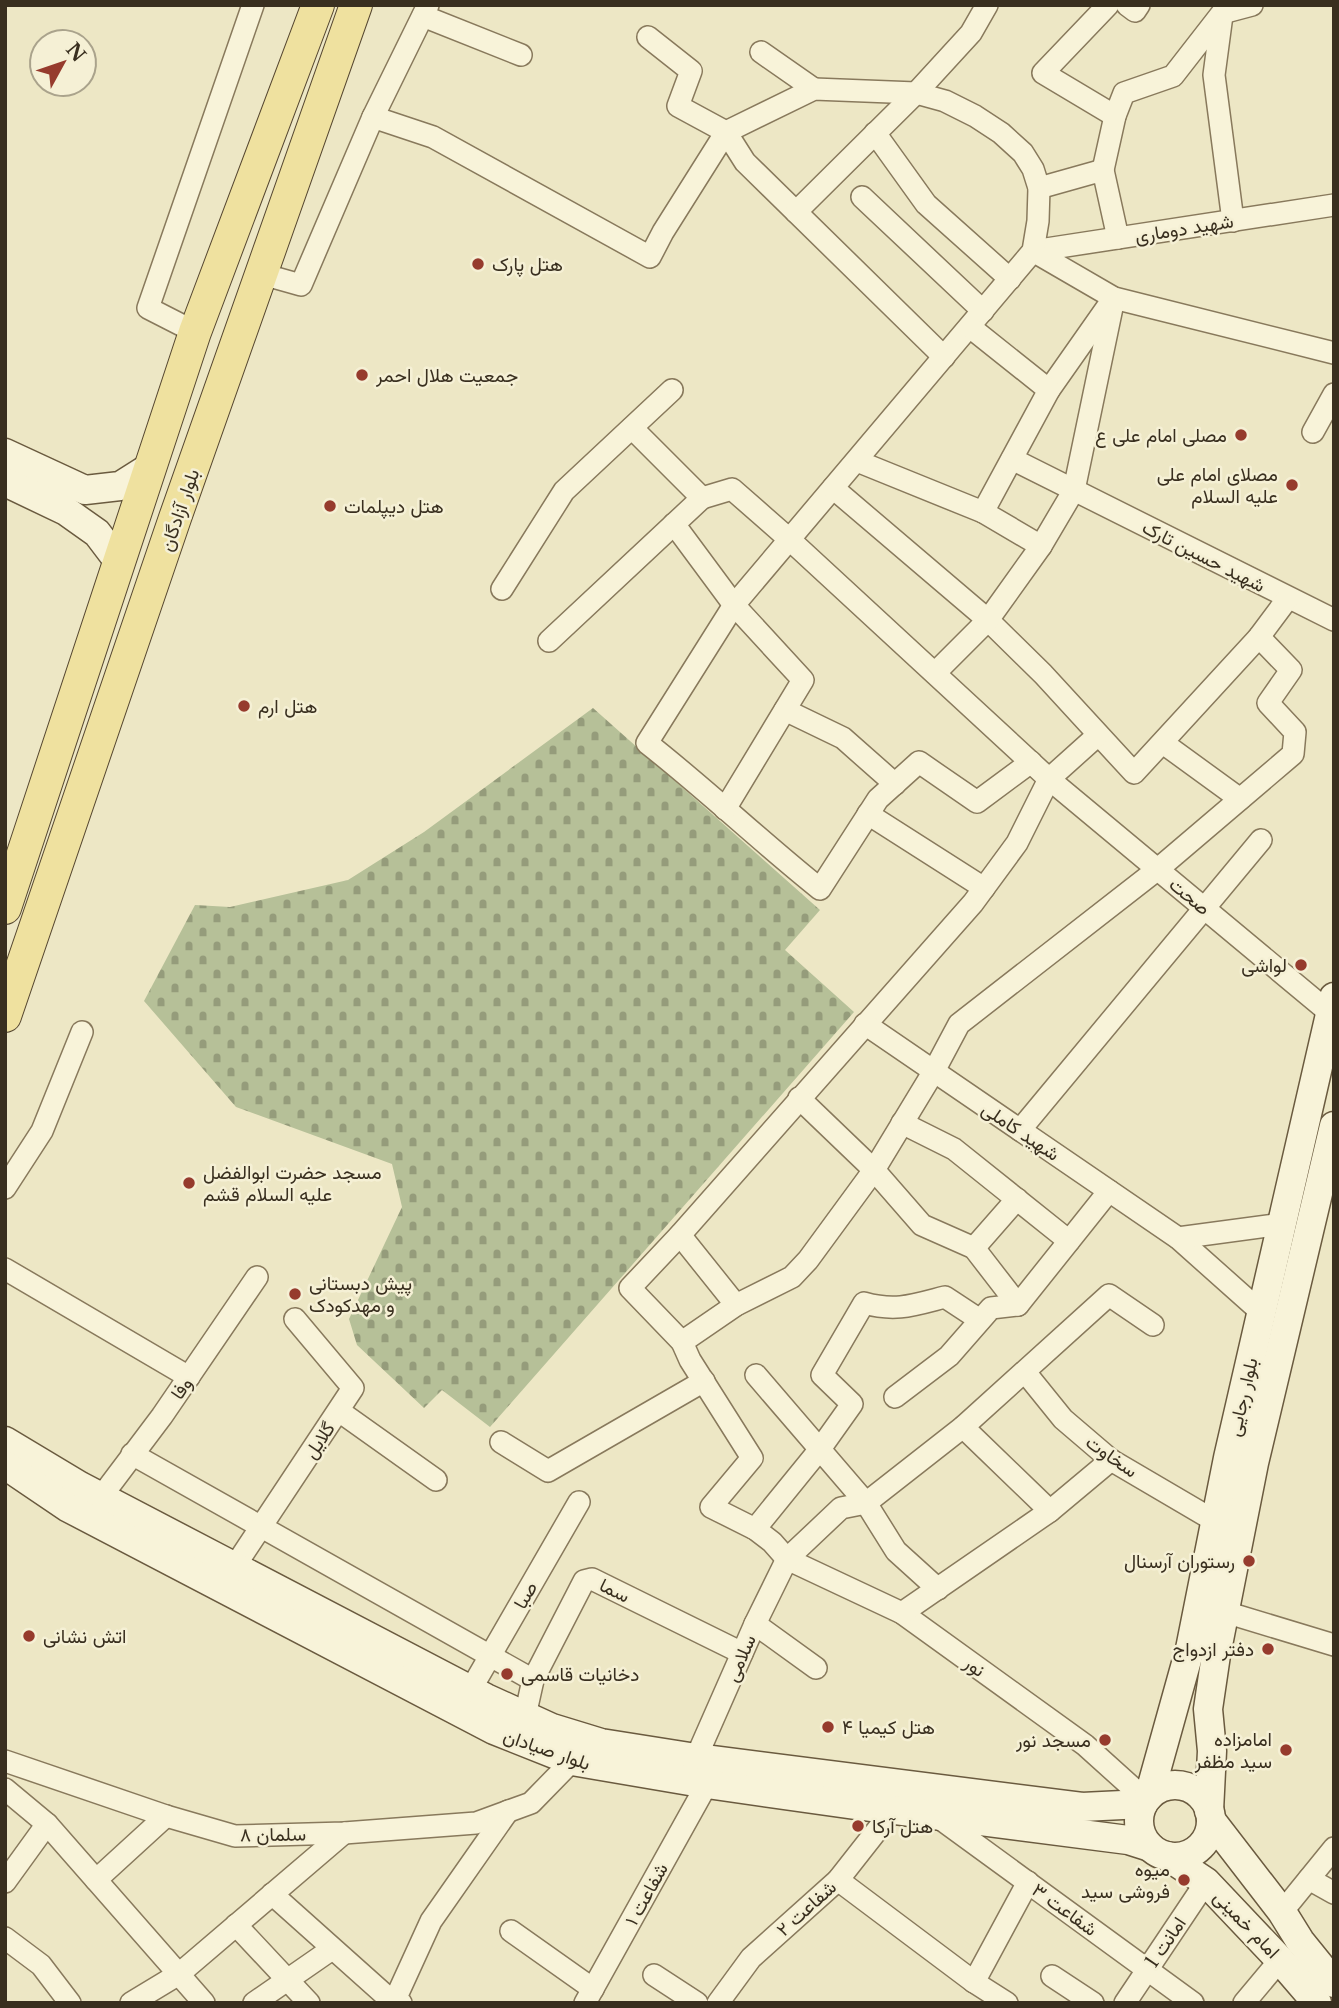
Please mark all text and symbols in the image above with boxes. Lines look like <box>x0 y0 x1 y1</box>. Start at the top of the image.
north arrow <box>28 28 98 98</box>
text: N <box>61 38 90 67</box>
street label: شهید دوماری <box>1133 209 1235 248</box>
place label: هتل پارک <box>492 253 563 278</box>
marker: هتل پارک <box>470 256 486 272</box>
place label: جمعیت هلال احمر <box>375 364 518 387</box>
marker: جمعیت هلال احمر <box>354 367 370 383</box>
place label: مصلی امام علی ع <box>1095 424 1227 448</box>
marker: مصلی امام علی ع <box>1233 427 1249 443</box>
place label: مصلای امام علی علیه السلام <box>1157 463 1278 509</box>
street label: بلوار آزادگان <box>155 466 204 554</box>
marker: مصلای امام علی علیه السلام <box>1284 477 1300 493</box>
place label: هتل دیپلمات <box>344 495 444 520</box>
marker: هتل دیپلمات <box>322 498 338 514</box>
street label: شهید حسین تارک <box>1138 516 1269 597</box>
place label: هتل ارم <box>258 695 317 719</box>
marker: هتل ارم <box>236 698 252 714</box>
street label: صحت <box>1164 873 1215 920</box>
place label: لواشی <box>1241 954 1287 977</box>
marker: لواشی <box>1293 957 1309 973</box>
street label: شهید کاملی <box>977 1097 1064 1166</box>
place label: مسجد حضرت ابوالفضل علیه السلام قشم <box>203 1161 382 1207</box>
marker: مسجد حضرت ابوالفضل علیه السلام قشم <box>181 1175 197 1191</box>
place label: پیش دبستانی و مهدکودک <box>309 1272 412 1317</box>
marker: پیش دبستانی و مهدکودک <box>287 1286 303 1302</box>
street label: بلوار رجایی <box>1222 1356 1263 1439</box>
street label: وفا <box>166 1373 197 1404</box>
street label: گلایل <box>299 1418 340 1463</box>
street label: سخاوت <box>1081 1430 1142 1482</box>
place label: رستوران آرسنال <box>1124 1550 1235 1573</box>
marker: رستوران آرسنال <box>1241 1553 1257 1569</box>
street label: سما <box>596 1573 634 1608</box>
street label: صبا <box>509 1578 542 1613</box>
place label: اتش نشانى <box>43 1625 126 1648</box>
marker: اتش نشانى <box>21 1628 37 1644</box>
street label: سلامی <box>720 1631 761 1685</box>
place label: دفتر ازدواج <box>1173 1638 1254 1662</box>
marker: دفتر ازدواج <box>1260 1641 1276 1657</box>
street label: نور <box>959 1651 990 1682</box>
place label: دخانیات قاسمی <box>521 1663 639 1686</box>
marker: دخانیات قاسمی <box>499 1666 515 1682</box>
place label: هتل کیمیا ۴ <box>842 1716 935 1739</box>
marker: هتل کیمیا ۴ <box>820 1719 836 1735</box>
street label: بلوار صیادان <box>500 1724 593 1775</box>
place label: امامزاده سید مظفر <box>1194 1728 1272 1773</box>
place label: مسجد نور <box>1015 1729 1091 1752</box>
marker: مسجد نور <box>1097 1732 1113 1748</box>
marker: امامزاده سید مظفر <box>1278 1742 1294 1758</box>
place label: هتل آرکا <box>872 1815 933 1838</box>
marker: هتل آرکا <box>850 1818 866 1834</box>
street label: سلمان ۸ <box>240 1822 306 1847</box>
place label: میوه فروشی سید <box>1081 1858 1170 1903</box>
street label: شفاعت ۱ <box>620 1859 673 1930</box>
marker: میوه فروشی سید <box>1176 1872 1192 1888</box>
street label: شفاعت ۲ <box>772 1876 841 1941</box>
street label: شفاعت ۳ <box>1028 1878 1102 1941</box>
street label: امام خمینی <box>1208 1886 1285 1964</box>
street label: امانت 1 <box>1140 1912 1191 1972</box>

